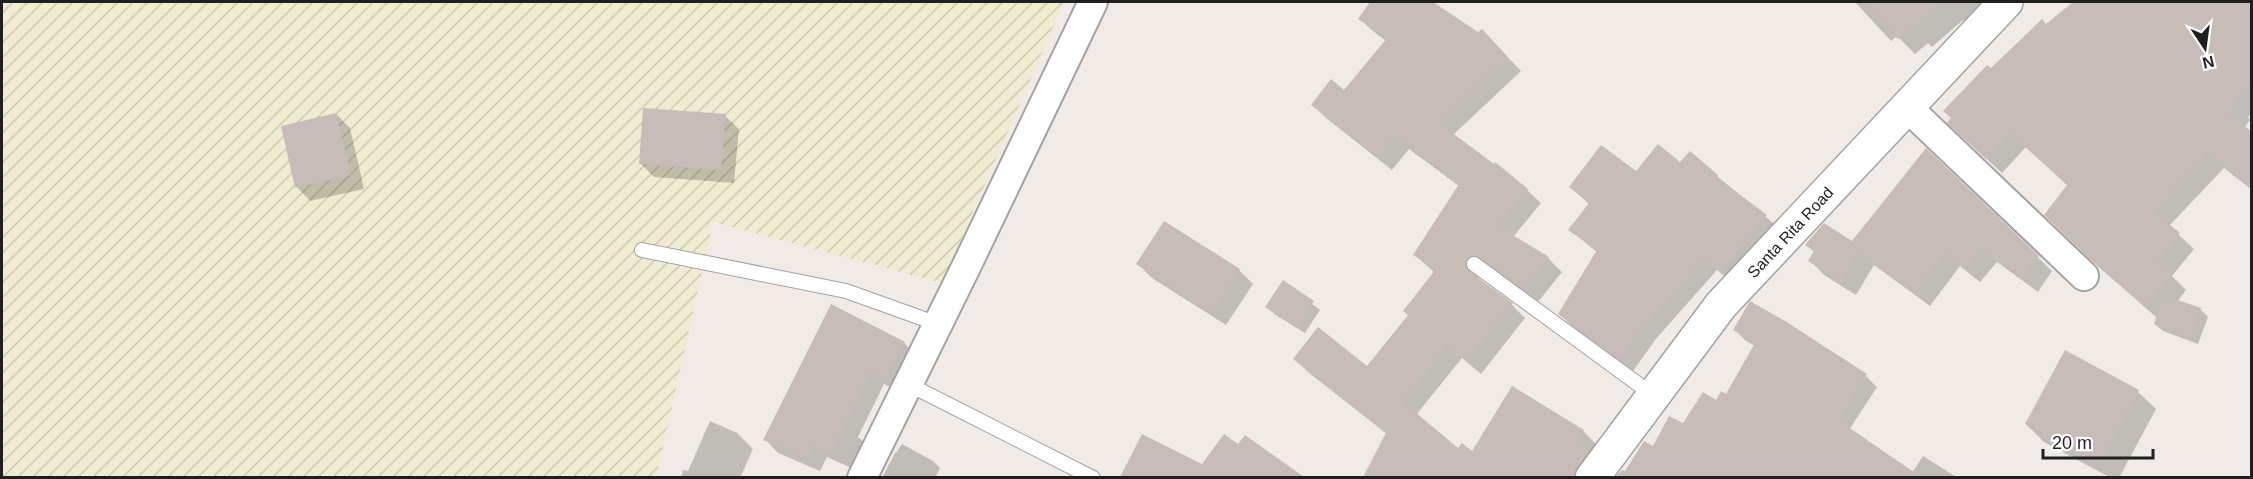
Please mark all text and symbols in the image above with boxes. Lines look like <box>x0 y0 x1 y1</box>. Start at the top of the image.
north arrow <box>2175 18 2235 78</box>
text: N <box>2201 53 2216 72</box>
street label: Santa Rita Road <box>1744 184 1837 281</box>
scale bar <box>2043 422 2152 460</box>
text: 20 m <box>2052 433 2092 453</box>

